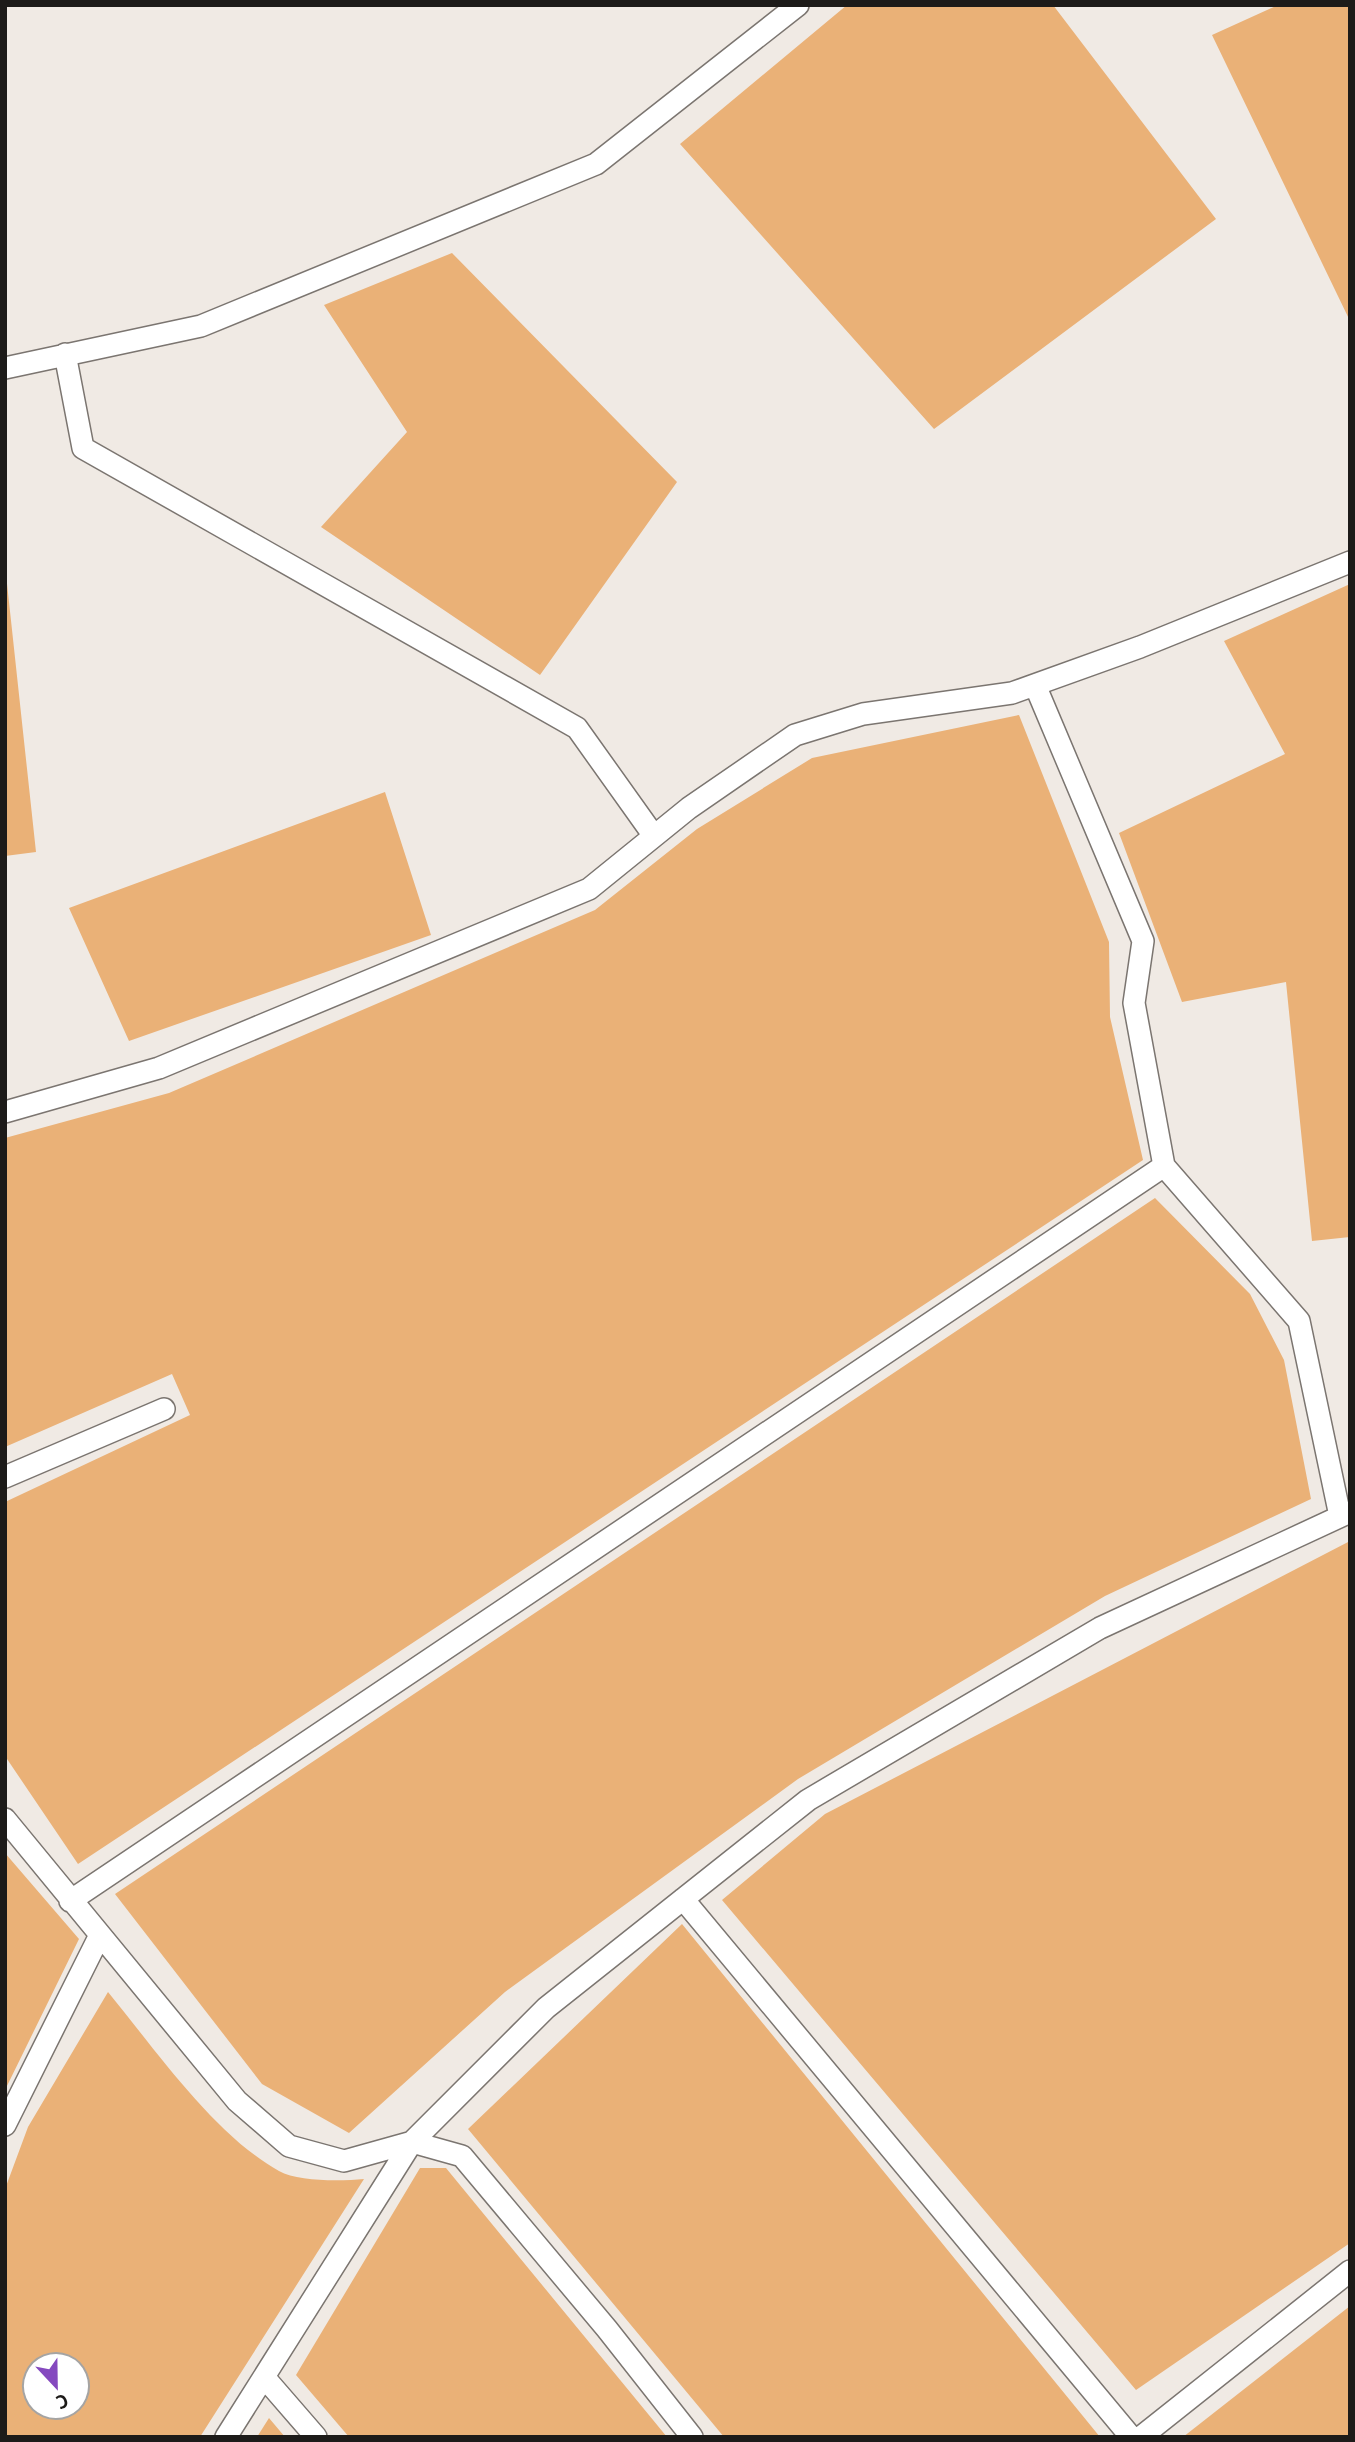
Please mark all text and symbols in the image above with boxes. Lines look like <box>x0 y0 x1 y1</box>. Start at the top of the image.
north arrow <box>21 2351 91 2421</box>
text: С <box>53 2389 72 2415</box>

